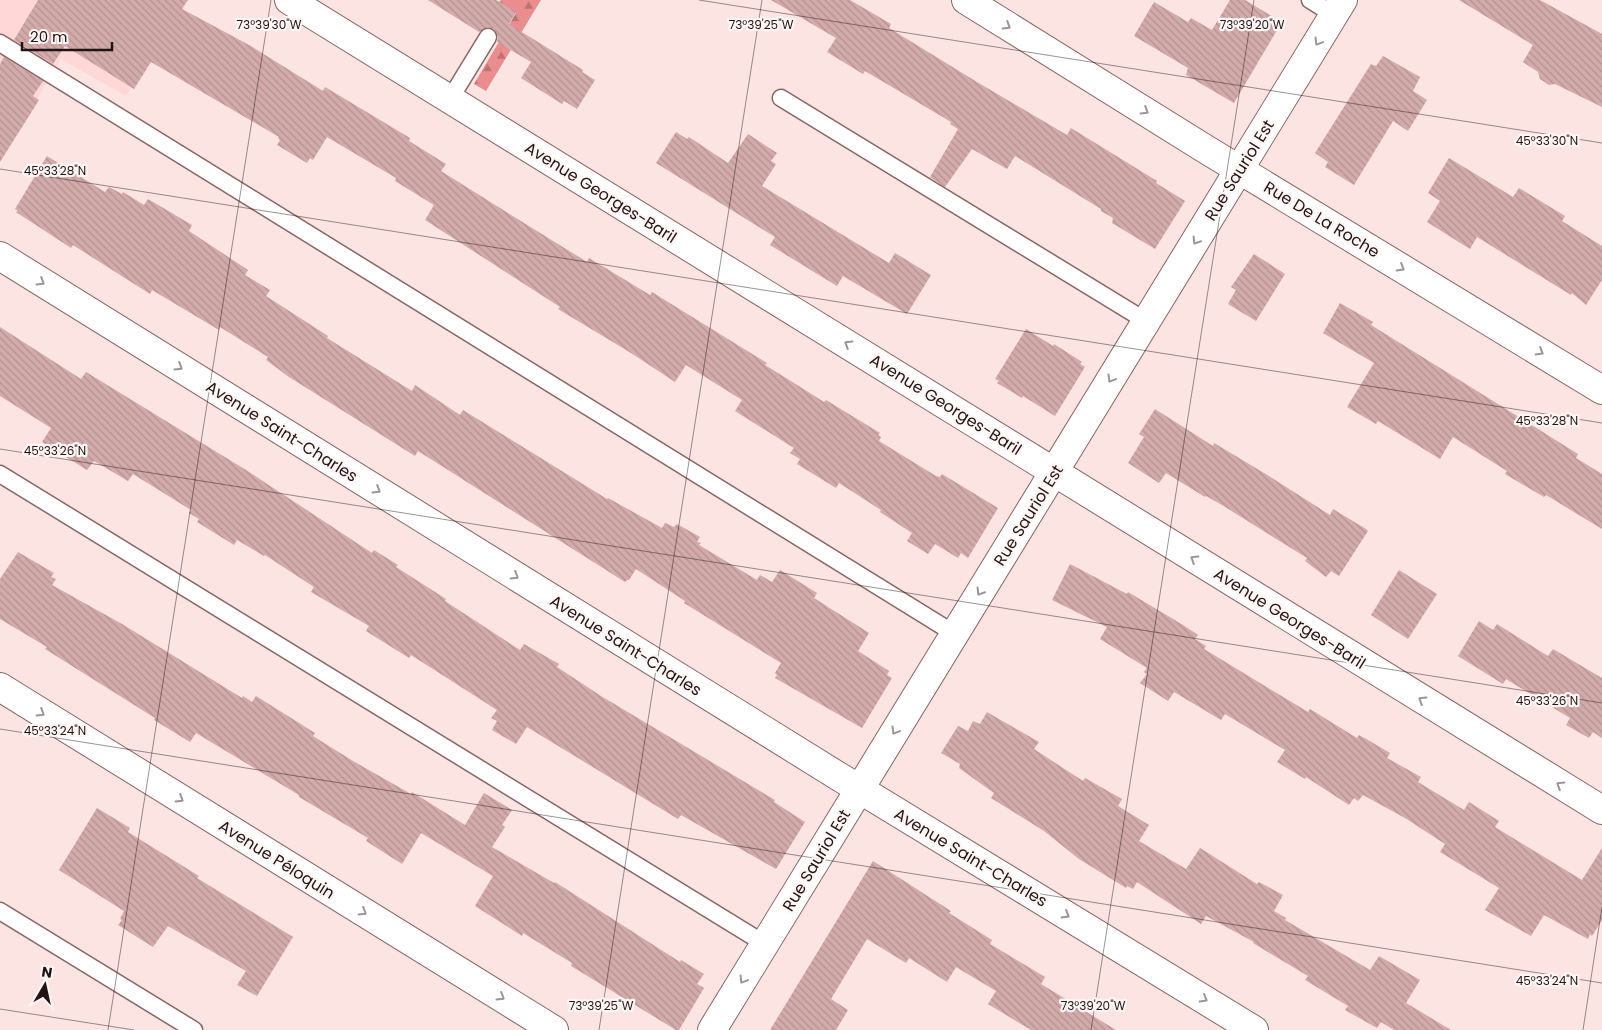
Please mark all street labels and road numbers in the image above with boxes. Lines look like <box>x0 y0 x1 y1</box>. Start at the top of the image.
street label: Rue Sauriol Est <box>1199 115 1280 225</box>
street label: Avenue Georges-Baril <box>520 136 681 249</box>
street label: Rue De La Roche <box>1259 176 1384 263</box>
street label: Avenue Georges-Baril <box>865 348 1026 461</box>
street label: Avenue Saint-Charles <box>201 375 362 488</box>
street label: Rue Sauriol Est <box>988 460 1069 570</box>
street label: Avenue Georges-Baril <box>1209 562 1370 675</box>
street label: Avenue Saint-Charles <box>545 589 706 702</box>
street label: Avenue Saint-Charles <box>890 803 1052 912</box>
street label: Rue Sauriol Est <box>777 805 856 916</box>
street label: Avenue Péloquin <box>214 814 339 904</box>

